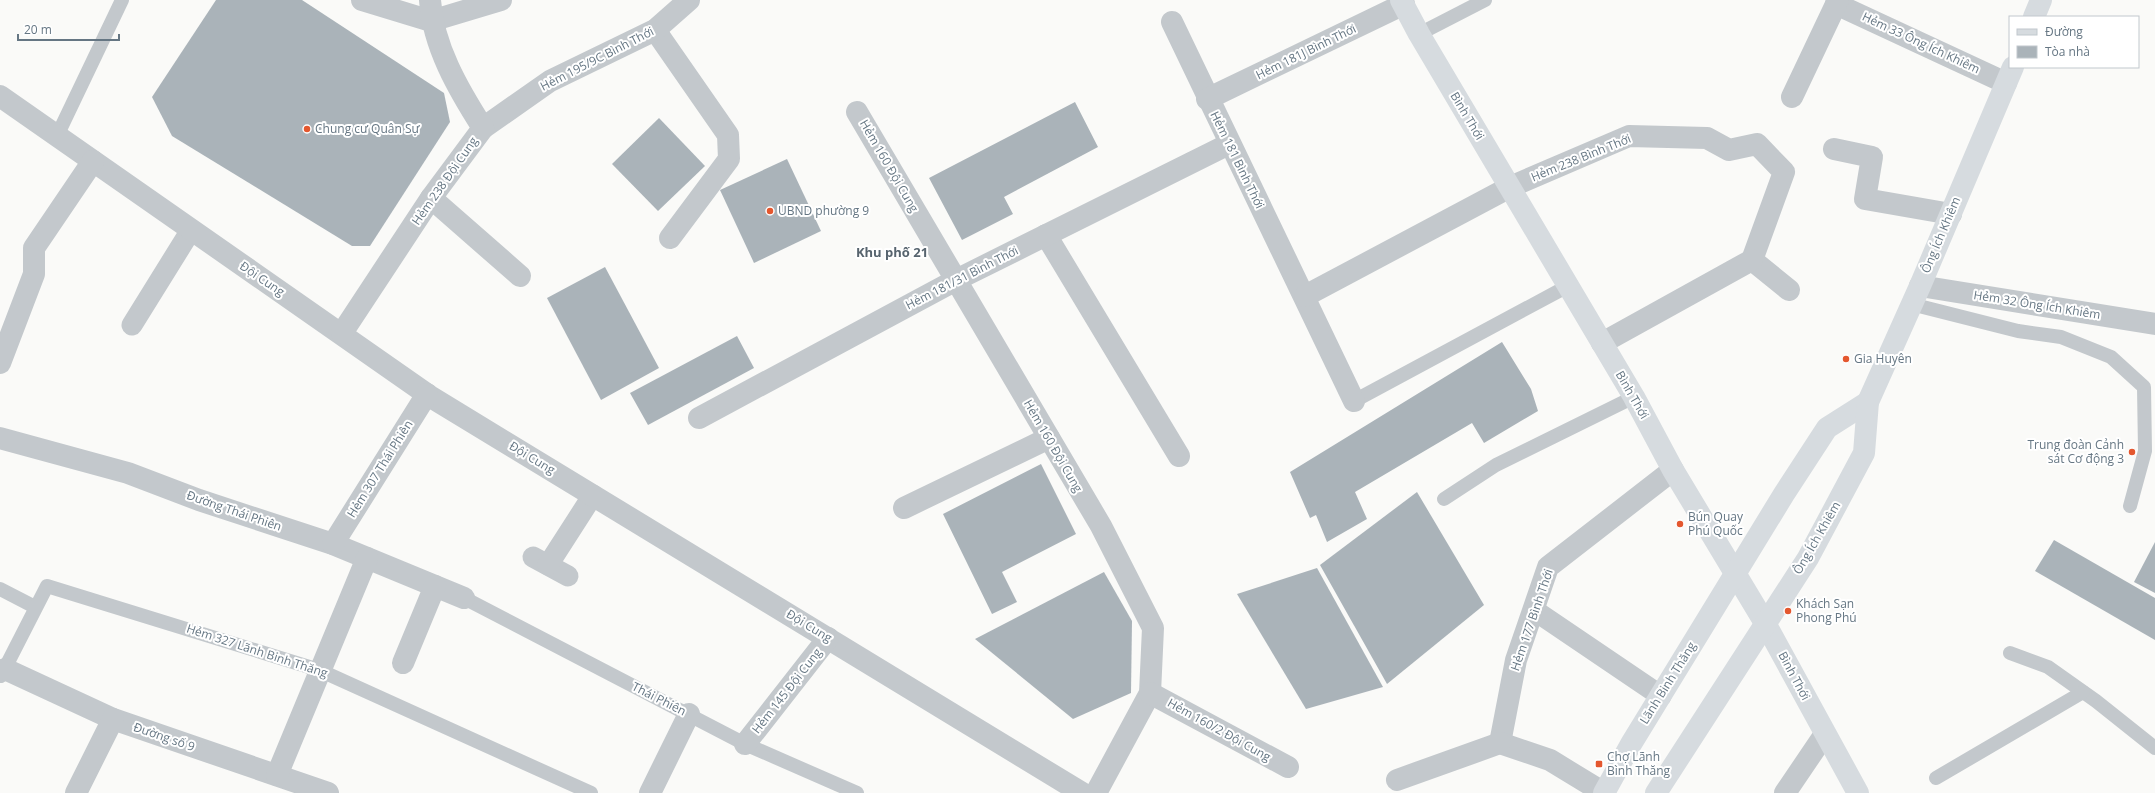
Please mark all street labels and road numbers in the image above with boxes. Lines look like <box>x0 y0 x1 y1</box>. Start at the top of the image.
street label: Hẻm 33 Ông Ích Khiêm <box>1860 8 1983 77</box>
street label: Hẻm 181J Bình Thới <box>1253 20 1359 83</box>
street label: Hẻm 195/9C Bình Thới <box>537 23 656 95</box>
street label: Bình Thới <box>1447 89 1488 143</box>
street label: Hẻm 181 Bình Thới <box>1206 108 1268 211</box>
street label: Hẻm 160 Đội Cung <box>856 116 923 216</box>
street label: Hẻm 238 Bình Thới <box>1528 130 1633 185</box>
street label: Hẻm 238 Đội Cung <box>408 133 482 228</box>
street label: Ông Ích Khiêm <box>1917 194 1964 276</box>
street label: Hẻm 181/31 Bình Thới <box>902 242 1021 313</box>
street label: Đội Cung <box>236 257 289 300</box>
street label: Hẻm 32 Ông Ích Khiêm <box>1972 286 2102 323</box>
street label: Bình Thới <box>1612 368 1653 422</box>
street label: Hẻm 160 Đội Cung <box>1020 396 1087 496</box>
street label: Hẻm 307 Thái Phiên <box>343 417 416 521</box>
street label: Đội Cung <box>506 437 559 478</box>
street label: Đường Thái Phiên <box>184 486 284 535</box>
street label: Ông Ích Khiêm <box>1789 498 1844 577</box>
street label: Hẻm 177 Bình Thới <box>1506 567 1557 673</box>
street label: Đội Cung <box>783 605 836 646</box>
street label: Hẻm 327 Lãnh Binh Thăng <box>184 620 330 682</box>
street label: Lãnh Binh Thăng <box>1635 638 1700 727</box>
street label: Hẻm 145 Đội Cung <box>748 644 826 737</box>
street label: Bình Thới <box>1775 648 1814 703</box>
street label: Thái Phiên <box>629 678 689 719</box>
street label: Hẻm 160/2 Đội Cung <box>1165 694 1274 765</box>
street label: Đường số 9 <box>131 718 197 755</box>

